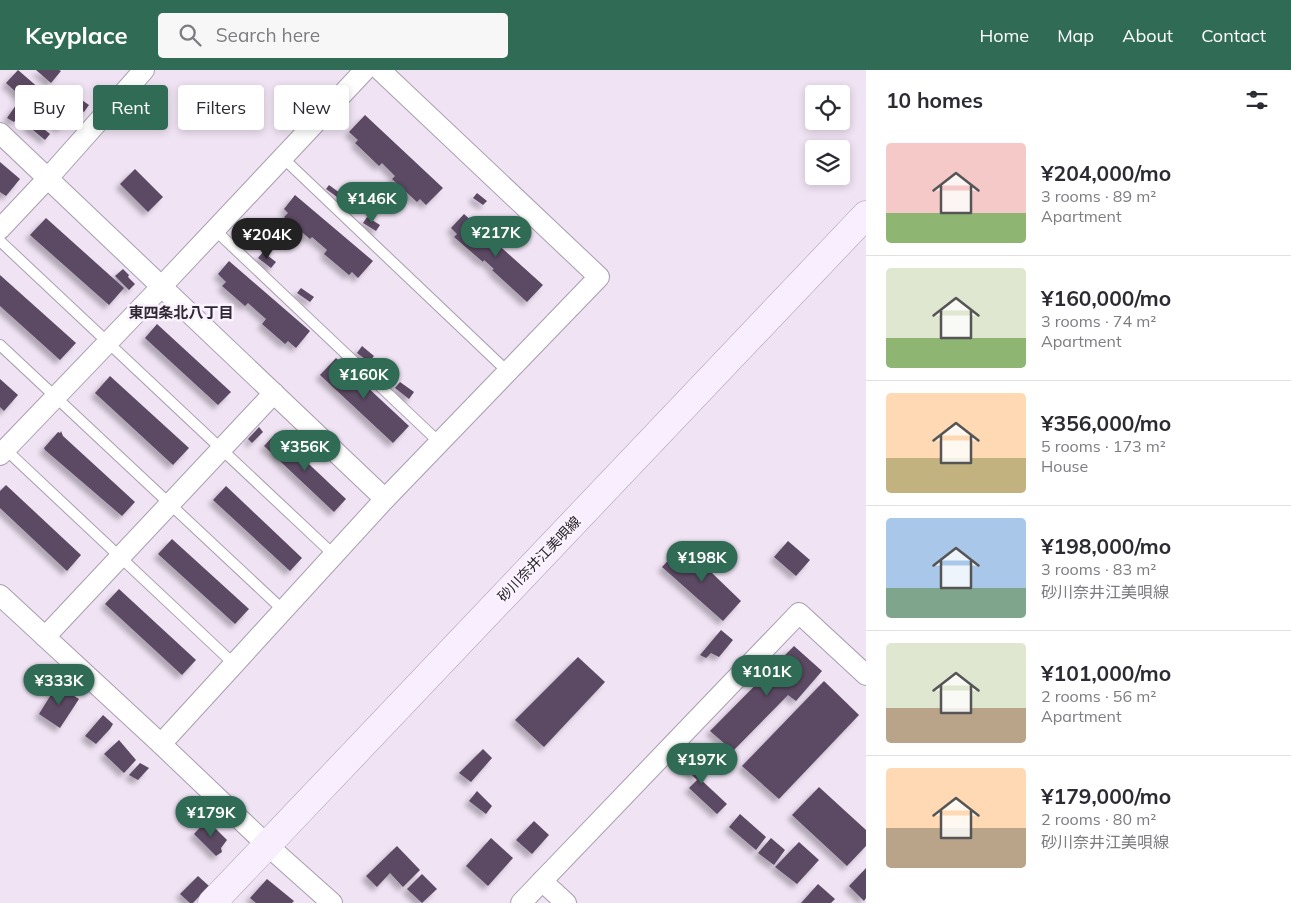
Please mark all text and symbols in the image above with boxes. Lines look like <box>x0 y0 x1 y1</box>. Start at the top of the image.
search box <box>158 13 508 58</box>
text: Keyplace <box>25 20 128 50</box>
icon: search <box>176 21 204 49</box>
text: Search here <box>216 23 320 47</box>
text: Home <box>979 24 1029 47</box>
text: Map <box>1057 24 1094 47</box>
text: About <box>1122 24 1173 47</box>
text: Contact <box>1201 24 1266 47</box>
chip: Buy <box>15 85 83 130</box>
chip: Rent <box>93 85 168 130</box>
chip: Filters <box>178 85 264 130</box>
chip: New <box>274 85 349 130</box>
map controls <box>805 85 850 185</box>
button: locate <box>805 85 850 130</box>
icon: filters <box>1243 86 1271 114</box>
text: 10 homes <box>886 87 983 113</box>
button: layers <box>805 140 850 185</box>
text: ¥204,000/mo <box>1041 160 1171 186</box>
icon: home <box>926 163 986 223</box>
pin: ¥146K <box>337 182 407 224</box>
text: 3 rooms · 89 m² <box>1041 186 1156 206</box>
text: ¥146K <box>347 188 397 208</box>
text: Apartment <box>1041 206 1122 226</box>
pin: ¥217K <box>461 216 531 258</box>
pin: ¥204K <box>232 218 302 260</box>
text: ¥217K <box>471 222 521 242</box>
text: ¥204K <box>242 224 292 244</box>
text: ¥160,000/mo <box>1041 285 1171 311</box>
icon: home <box>926 288 986 348</box>
district label: 東四条北八丁目 <box>128 303 234 322</box>
text: 3 rooms · 74 m² <box>1041 311 1156 331</box>
text: Apartment <box>1041 331 1122 351</box>
pin: ¥160K <box>329 358 399 400</box>
text: ¥160K <box>339 364 389 384</box>
text: ¥356,000/mo <box>1041 410 1171 436</box>
icon: home <box>926 413 986 473</box>
pin: ¥356K <box>270 430 340 472</box>
text: ¥356K <box>280 436 330 456</box>
text: 5 rooms · 173 m² <box>1041 436 1166 456</box>
text: House <box>1041 456 1088 476</box>
street label: 砂川奈井江美唄線 <box>494 512 584 606</box>
text: ¥198,000/mo <box>1041 533 1171 559</box>
icon: home <box>926 538 986 598</box>
pin: ¥198K <box>667 540 737 583</box>
text: ¥198K <box>677 547 727 567</box>
text: 3 rooms · 83 m² <box>1041 559 1156 579</box>
text: 砂川奈井江美唄線 <box>1041 582 1169 602</box>
pin: ¥101K <box>732 654 802 697</box>
text: ¥101,000/mo <box>1041 660 1171 686</box>
text: ¥101K <box>742 661 792 681</box>
icon: home <box>926 663 986 723</box>
pin: ¥333K <box>24 664 94 706</box>
text: ¥333K <box>34 670 84 690</box>
text: 2 rooms · 56 m² <box>1041 686 1156 706</box>
text: Apartment <box>1041 706 1122 726</box>
pin: ¥197K <box>667 742 737 785</box>
text: ¥197K <box>677 749 727 769</box>
text: ¥179,000/mo <box>1041 783 1171 809</box>
icon: home <box>926 788 986 848</box>
pin: ¥179K <box>176 796 246 838</box>
text: ¥179K <box>186 802 236 822</box>
text: 2 rooms · 80 m² <box>1041 809 1156 829</box>
text: 砂川奈井江美唄線 <box>1041 832 1169 852</box>

